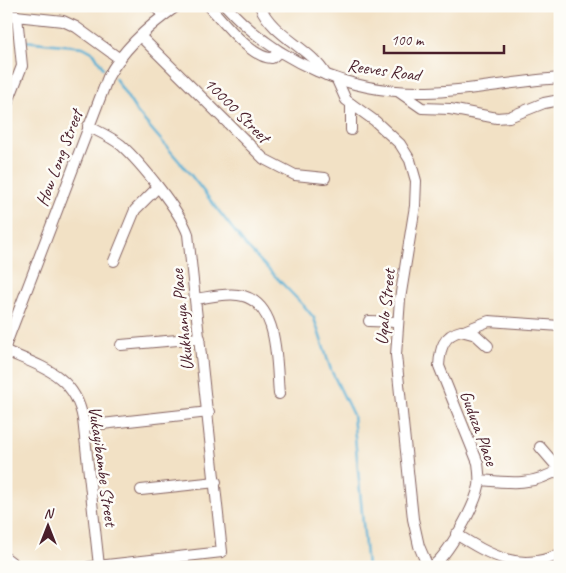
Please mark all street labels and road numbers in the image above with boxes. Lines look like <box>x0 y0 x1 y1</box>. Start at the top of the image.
street label: Reeves Road <box>346 54 425 86</box>
street label: 10000 Street <box>200 73 277 150</box>
street label: How Long Street <box>31 104 89 209</box>
street label: Uqalo Street <box>370 266 400 346</box>
street label: Ukukhanya Place <box>166 267 198 372</box>
street label: Guduza Place <box>455 388 503 470</box>
street label: Vukayibambe Street <box>84 405 123 529</box>

